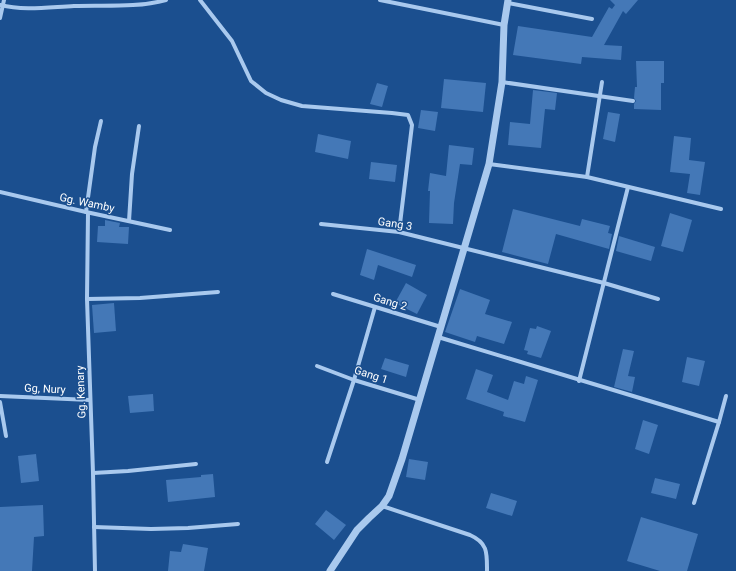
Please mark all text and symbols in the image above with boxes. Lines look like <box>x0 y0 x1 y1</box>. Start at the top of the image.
street label: Gg. Wamby <box>58 191 116 215</box>
street label: Gang 3 <box>377 215 413 233</box>
street label: Gang 2 <box>372 291 408 313</box>
street label: Gang 1 <box>353 363 389 387</box>
street label: Gg. Kenary <box>74 365 88 419</box>
street label: Gg, Nury <box>24 381 67 397</box>

